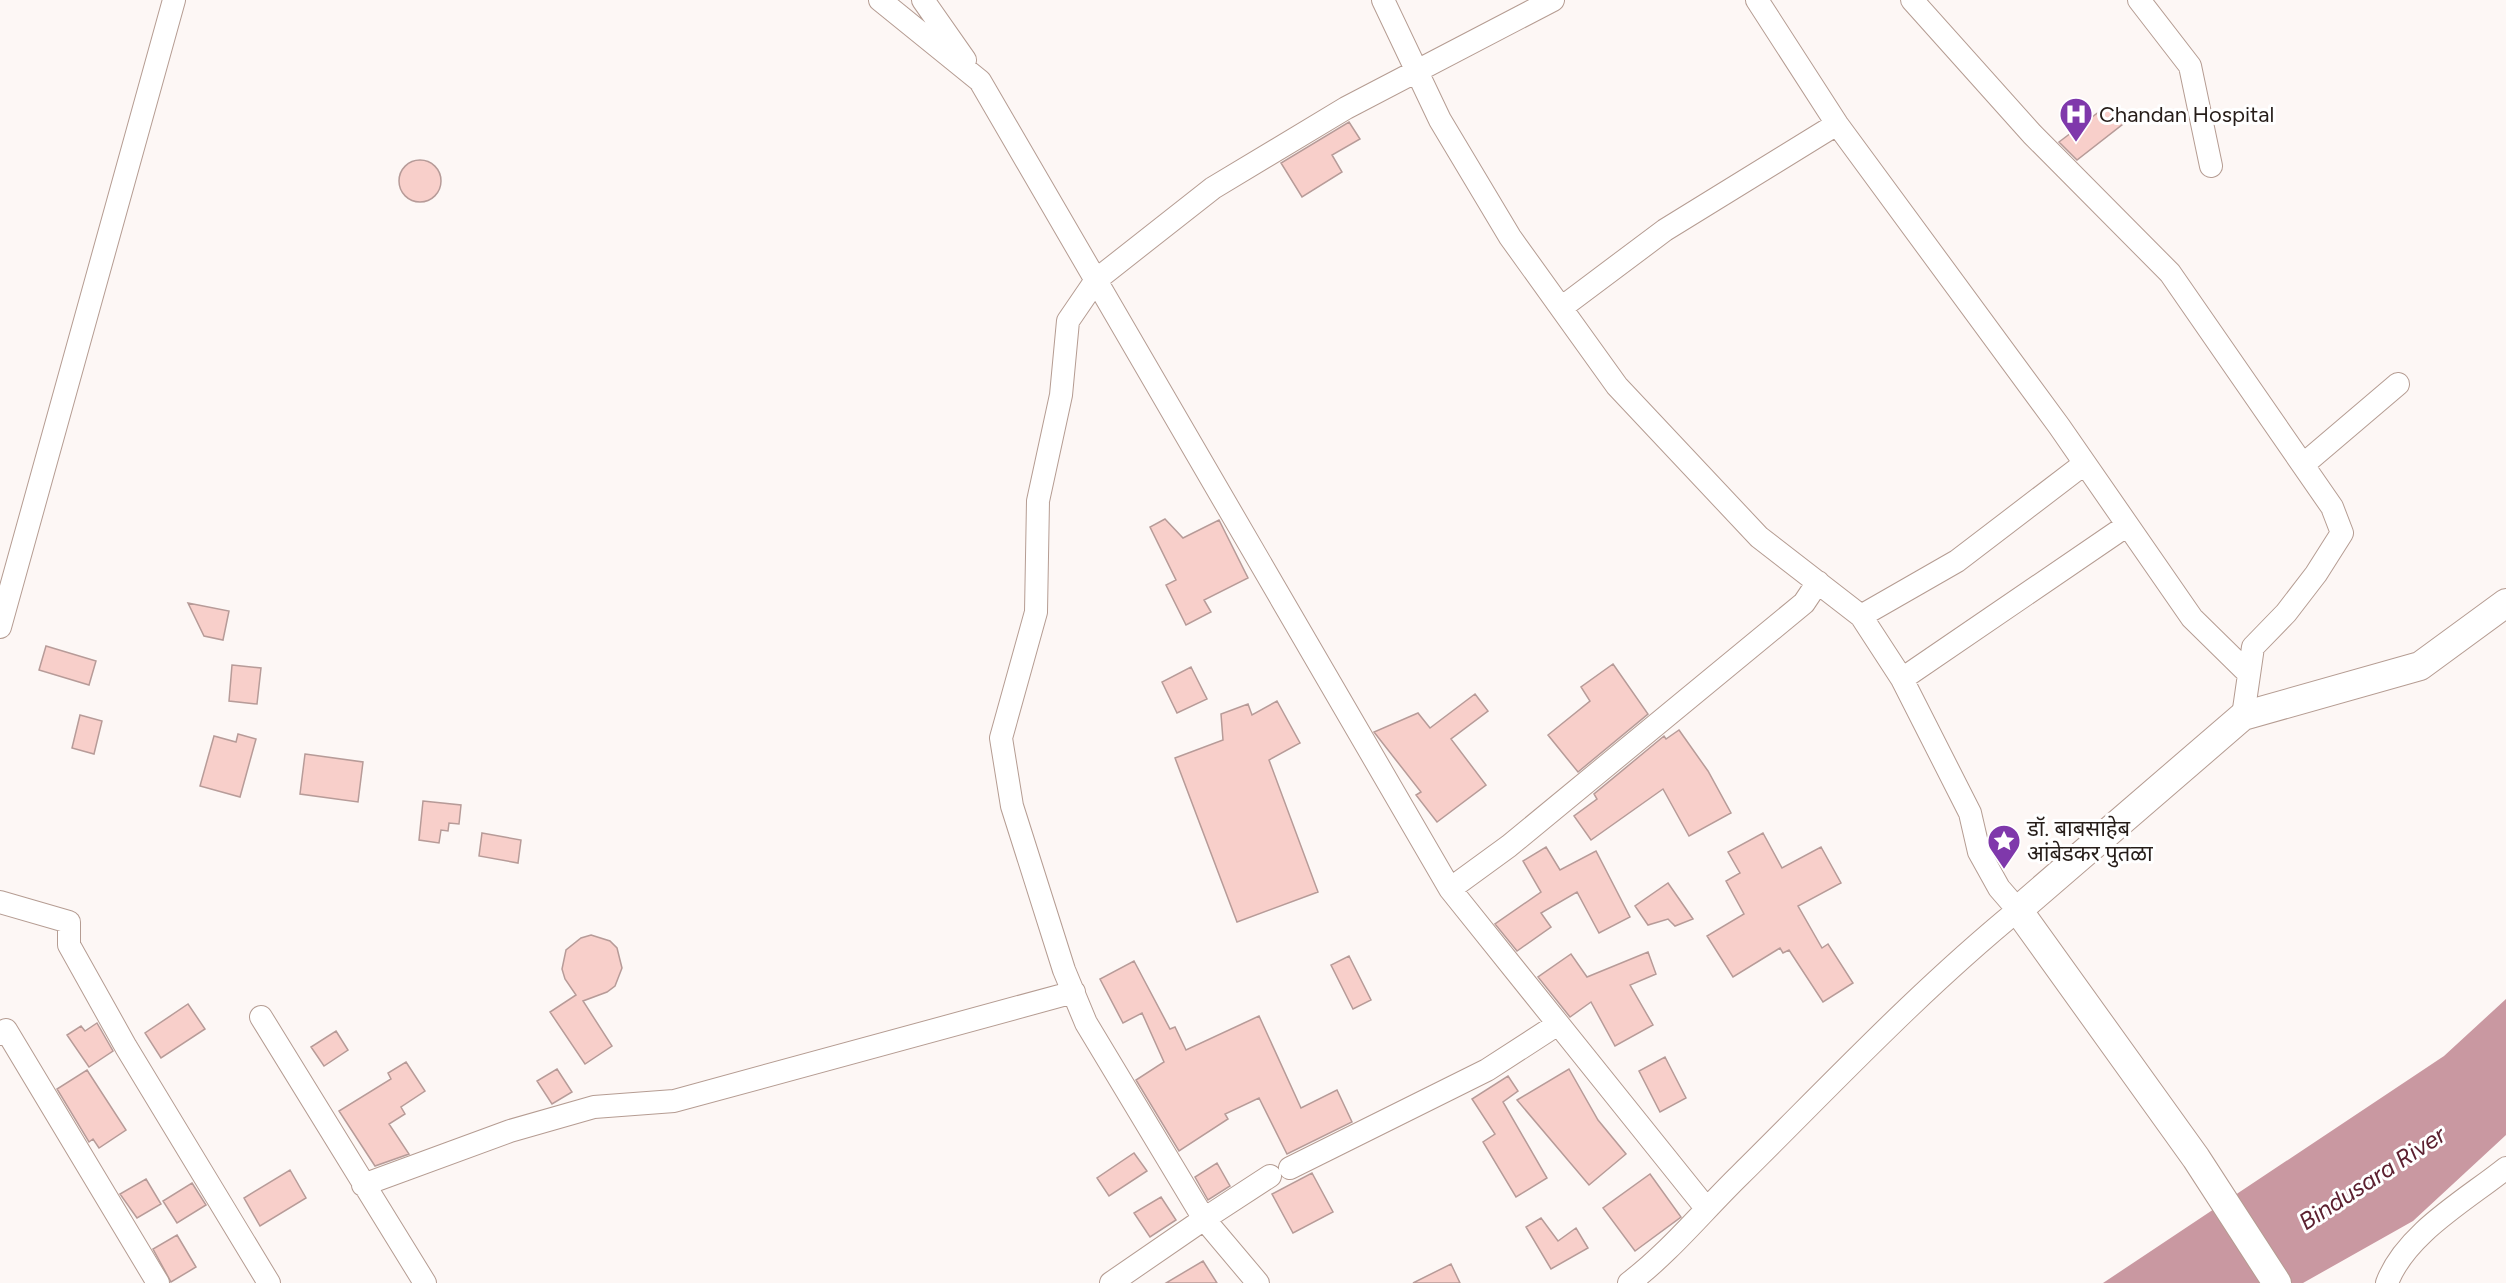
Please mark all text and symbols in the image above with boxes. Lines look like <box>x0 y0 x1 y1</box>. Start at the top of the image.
hospital icon: Chandan Hospital <box>2058 96 2094 143</box>
place label: Chandan Hospital <box>2099 101 2274 128</box>
place label: डॉ. बाबसाहेब आंबेडकर पुतळा <box>2026 815 2153 868</box>
place icon: डॉ. बाबसाहेब आंबेडकर पुतळा <box>1986 823 2022 870</box>
water label: Bindusara River <box>2293 1119 2451 1236</box>

